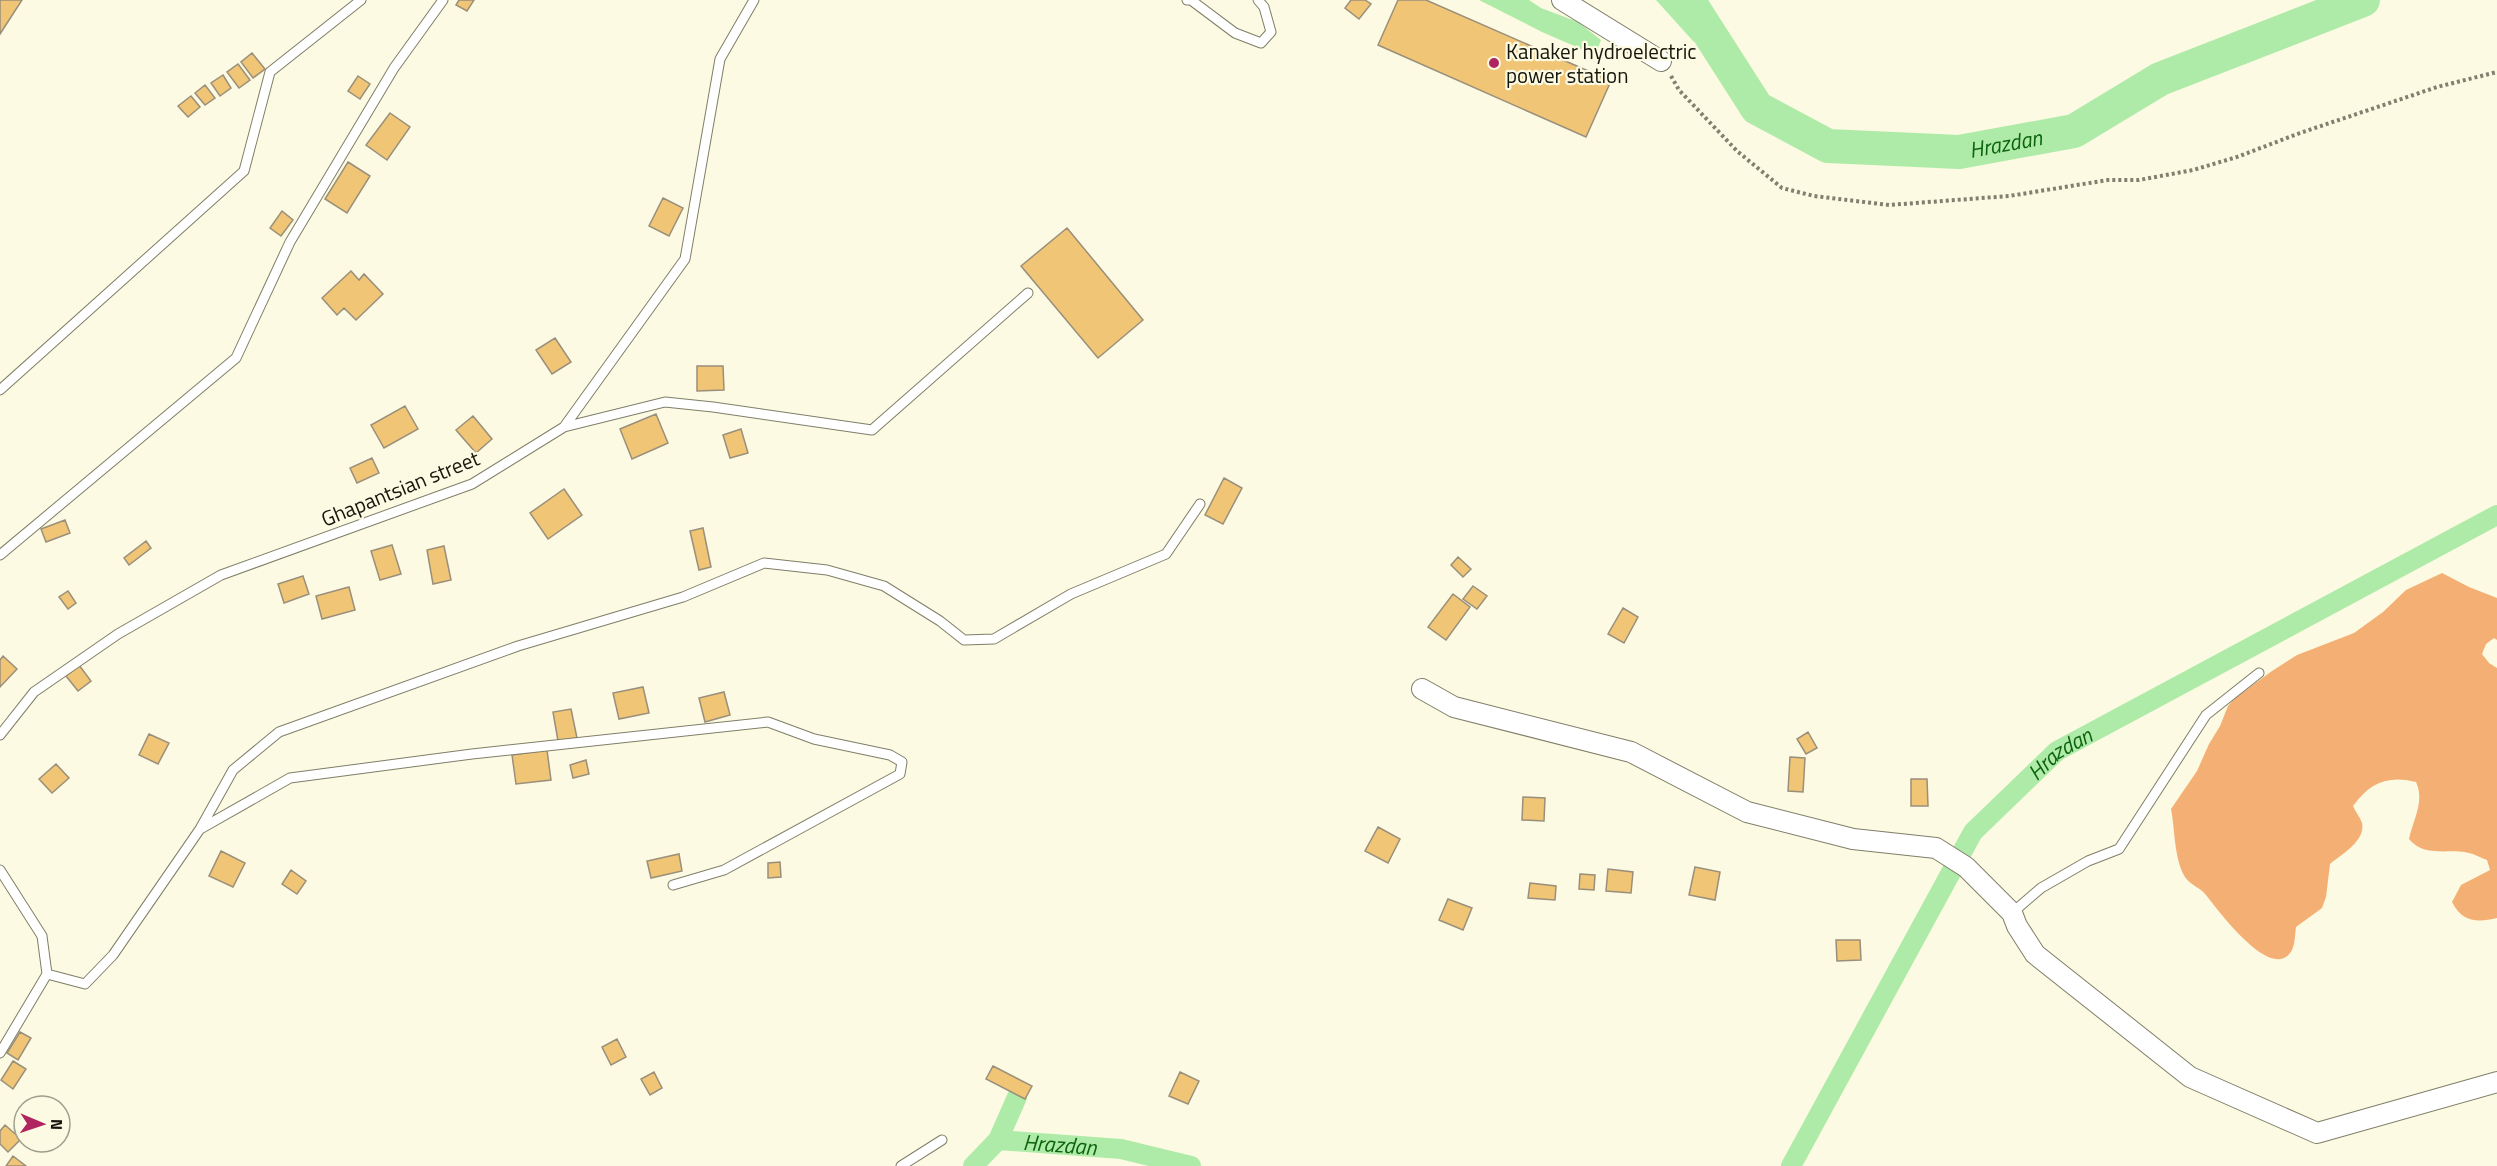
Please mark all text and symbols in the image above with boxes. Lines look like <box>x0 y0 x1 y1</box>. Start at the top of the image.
place label: Kanaker hydroelectric power station <box>1506 35 1697 91</box>
marker: Kanaker hydroelectric power station <box>1487 56 1501 70</box>
water label: Hrazdan <box>1966 120 2046 167</box>
street label: Ghapantsian street <box>316 441 485 534</box>
water label: Hrazdan <box>2019 718 2099 788</box>
north arrow <box>12 1094 72 1154</box>
text: N <box>45 1119 69 1130</box>
water label: Hrazdan <box>1022 1125 1099 1164</box>

